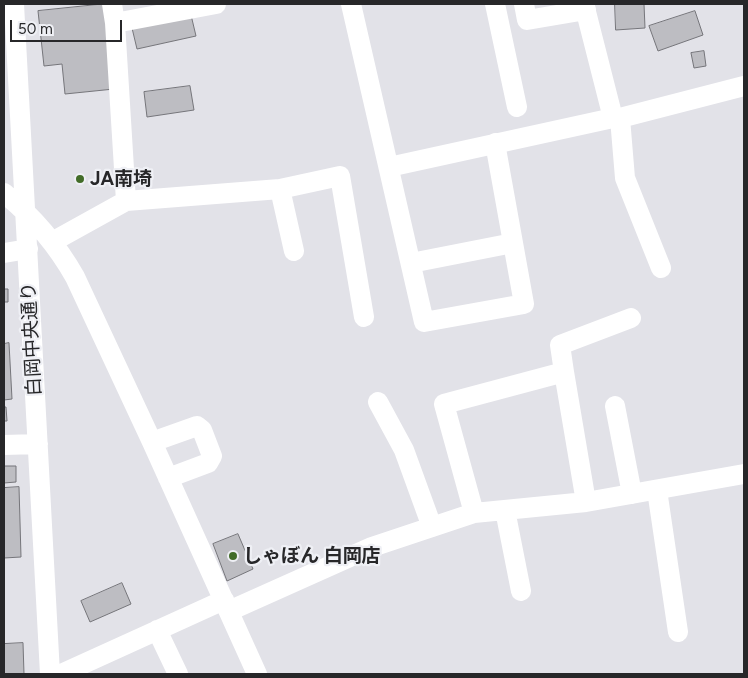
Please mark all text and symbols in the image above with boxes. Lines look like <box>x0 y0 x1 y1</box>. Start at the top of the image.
scale bar <box>12 10 125 42</box>
text: 50 m <box>18 20 53 38</box>
place label: JA南埼 <box>90 168 152 190</box>
marker: JA南埼 <box>74 173 86 185</box>
street label: 白岡中央通り <box>18 281 46 397</box>
place label: しゃぼん 白岡店 <box>243 545 381 567</box>
marker: しゃぼん 白岡店 <box>227 550 239 562</box>

